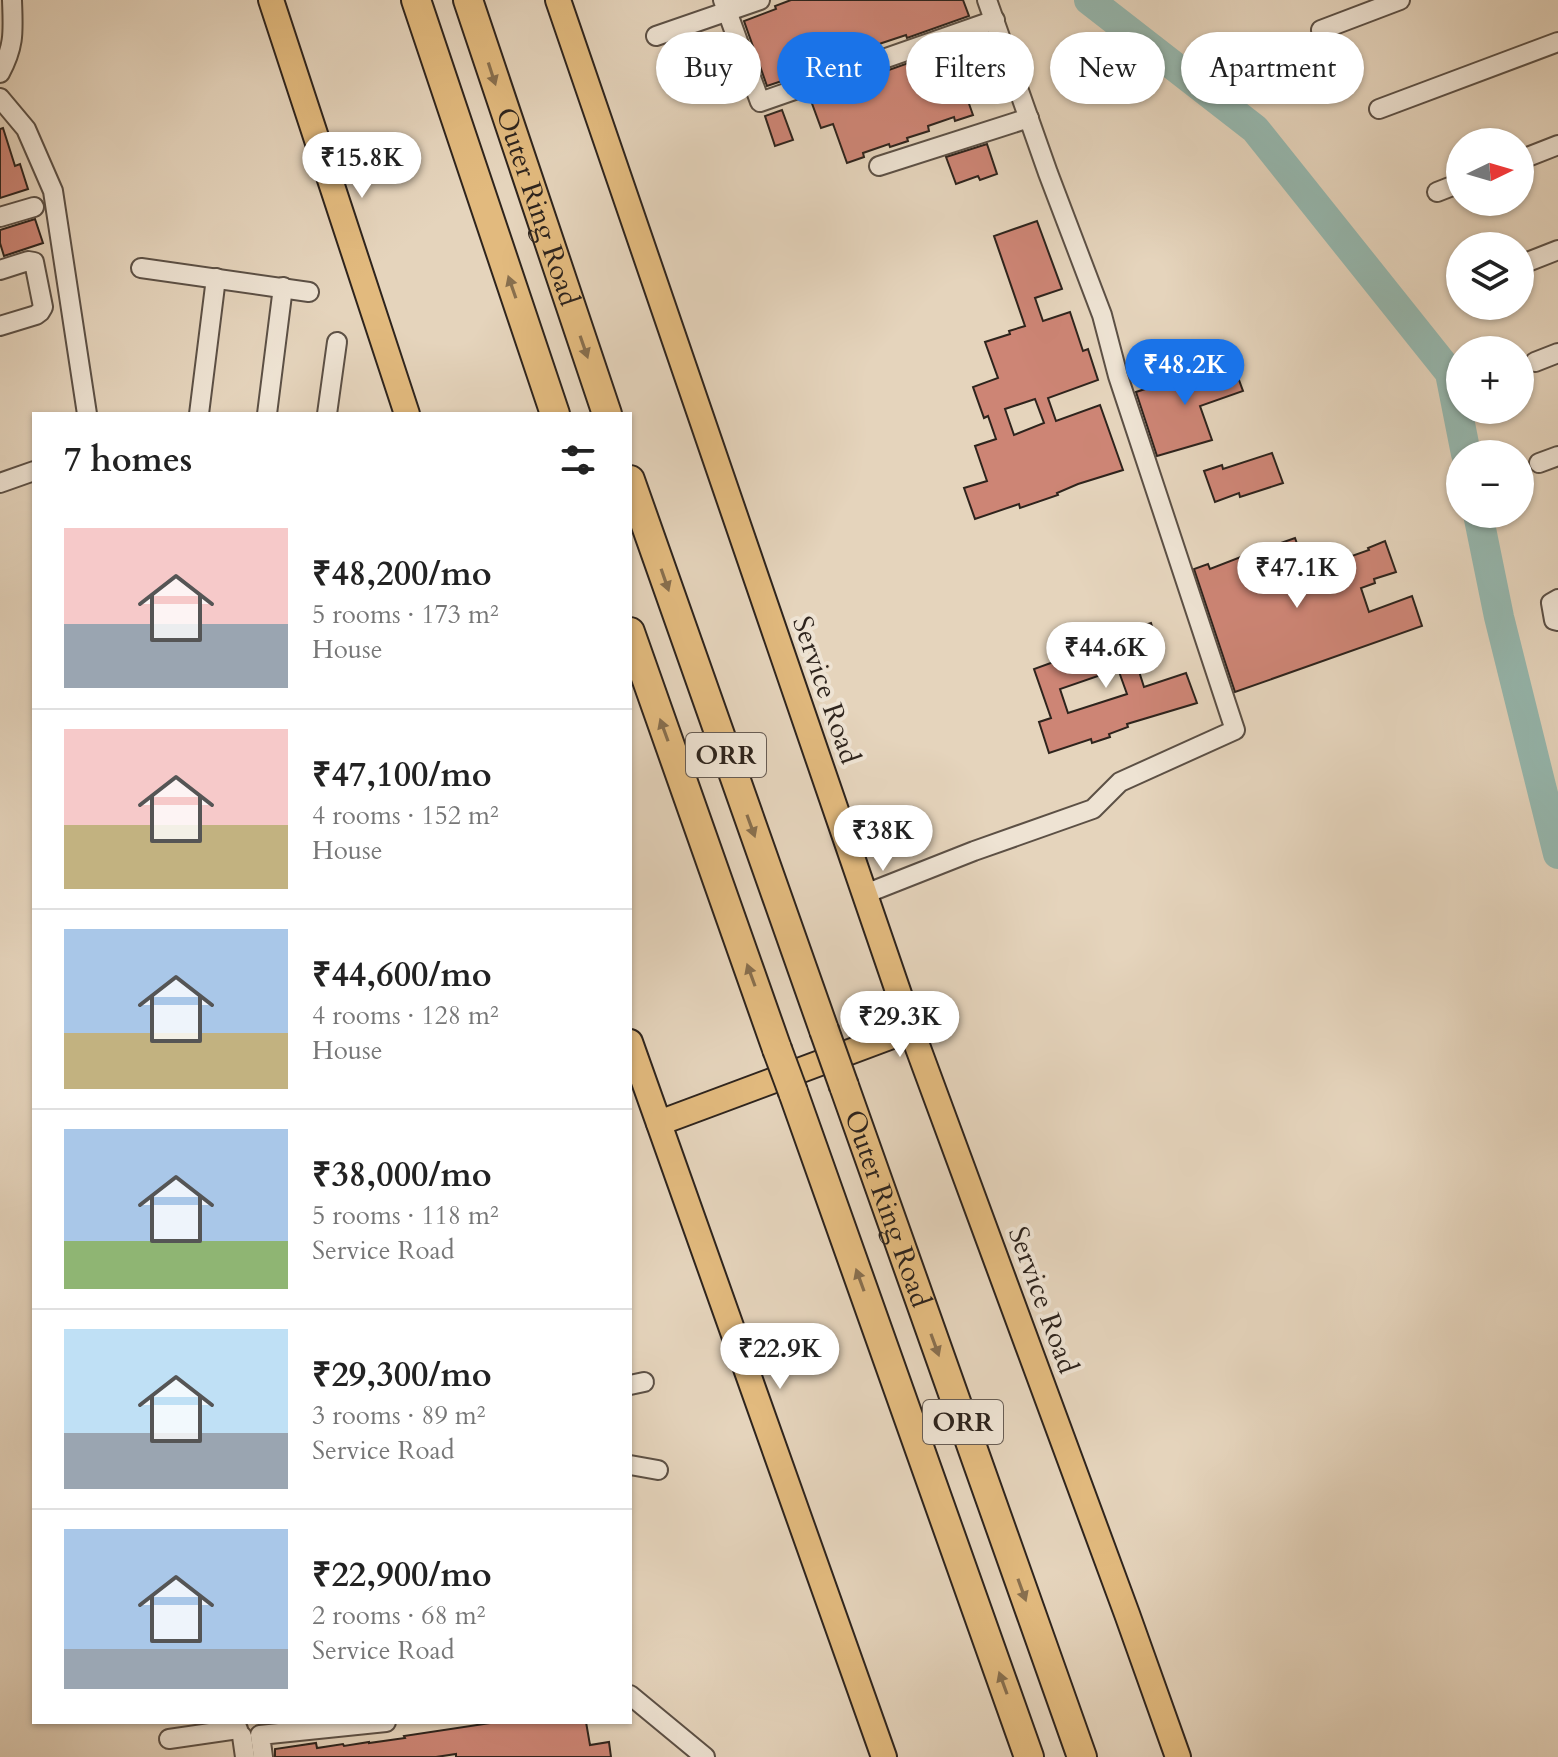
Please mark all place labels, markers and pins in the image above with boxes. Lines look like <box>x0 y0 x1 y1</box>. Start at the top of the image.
pin: ₹15.8K <box>297 132 427 200</box>
pin: ₹48.2K <box>1120 339 1250 407</box>
pin: ₹47.1K <box>1232 542 1362 610</box>
pin: ₹44.6K <box>1041 622 1171 690</box>
pin: ₹38K <box>836 805 930 873</box>
pin: ₹29.3K <box>835 991 965 1059</box>
pin: ₹22.9K <box>715 1323 845 1391</box>

